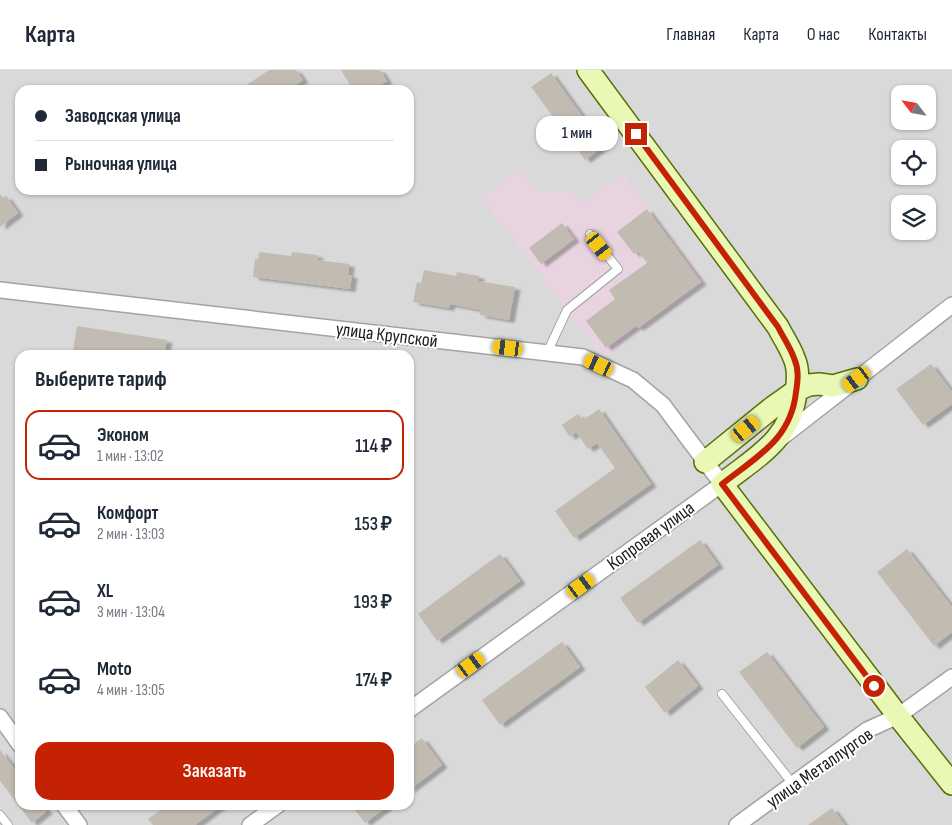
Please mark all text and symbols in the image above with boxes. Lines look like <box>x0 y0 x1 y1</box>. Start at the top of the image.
text: Карта <box>25 20 75 49</box>
text: Главная <box>666 24 715 45</box>
text: Карта <box>743 24 779 45</box>
text: О нас <box>807 24 840 45</box>
text: Контакты <box>868 24 927 45</box>
north arrow <box>891 85 936 130</box>
map controls <box>891 85 936 240</box>
text: Заводская улица <box>65 105 181 128</box>
callout: 1 мин <box>536 116 618 152</box>
route end <box>625 123 647 145</box>
text: 1 мин <box>562 124 592 143</box>
button: locate <box>891 140 936 185</box>
text: Рыночная улица <box>65 153 177 176</box>
button: layers <box>891 195 936 240</box>
car <box>583 230 614 262</box>
street label: улица Крупской <box>335 318 439 353</box>
car <box>492 339 523 357</box>
car <box>582 352 615 378</box>
car <box>840 364 873 394</box>
text: Выберите тариф <box>35 366 167 393</box>
car <box>729 414 762 444</box>
icon: car <box>37 423 82 468</box>
text: Эконом <box>97 424 149 447</box>
text: 114 ₽ <box>355 435 392 458</box>
text: 1 мин · 13:02 <box>97 447 164 466</box>
street label: Копровая улица <box>603 497 699 576</box>
icon: car <box>37 501 82 546</box>
text: Комфорт <box>97 502 159 525</box>
text: 153 ₽ <box>355 513 392 536</box>
text: 2 мин · 13:03 <box>97 525 165 544</box>
car <box>564 571 597 601</box>
icon: car <box>37 579 82 624</box>
text: XL <box>97 580 113 603</box>
text: 193 ₽ <box>354 591 392 614</box>
text: 3 мин · 13:04 <box>97 603 165 622</box>
car <box>454 650 487 680</box>
icon: car <box>37 657 82 702</box>
text: Moto <box>97 658 132 681</box>
text: 174 ₽ <box>356 669 392 692</box>
route start <box>863 675 885 697</box>
text: 4 мин · 13:05 <box>97 681 165 700</box>
street label: улица Металлургов <box>762 723 878 813</box>
button: Заказать <box>35 742 394 800</box>

